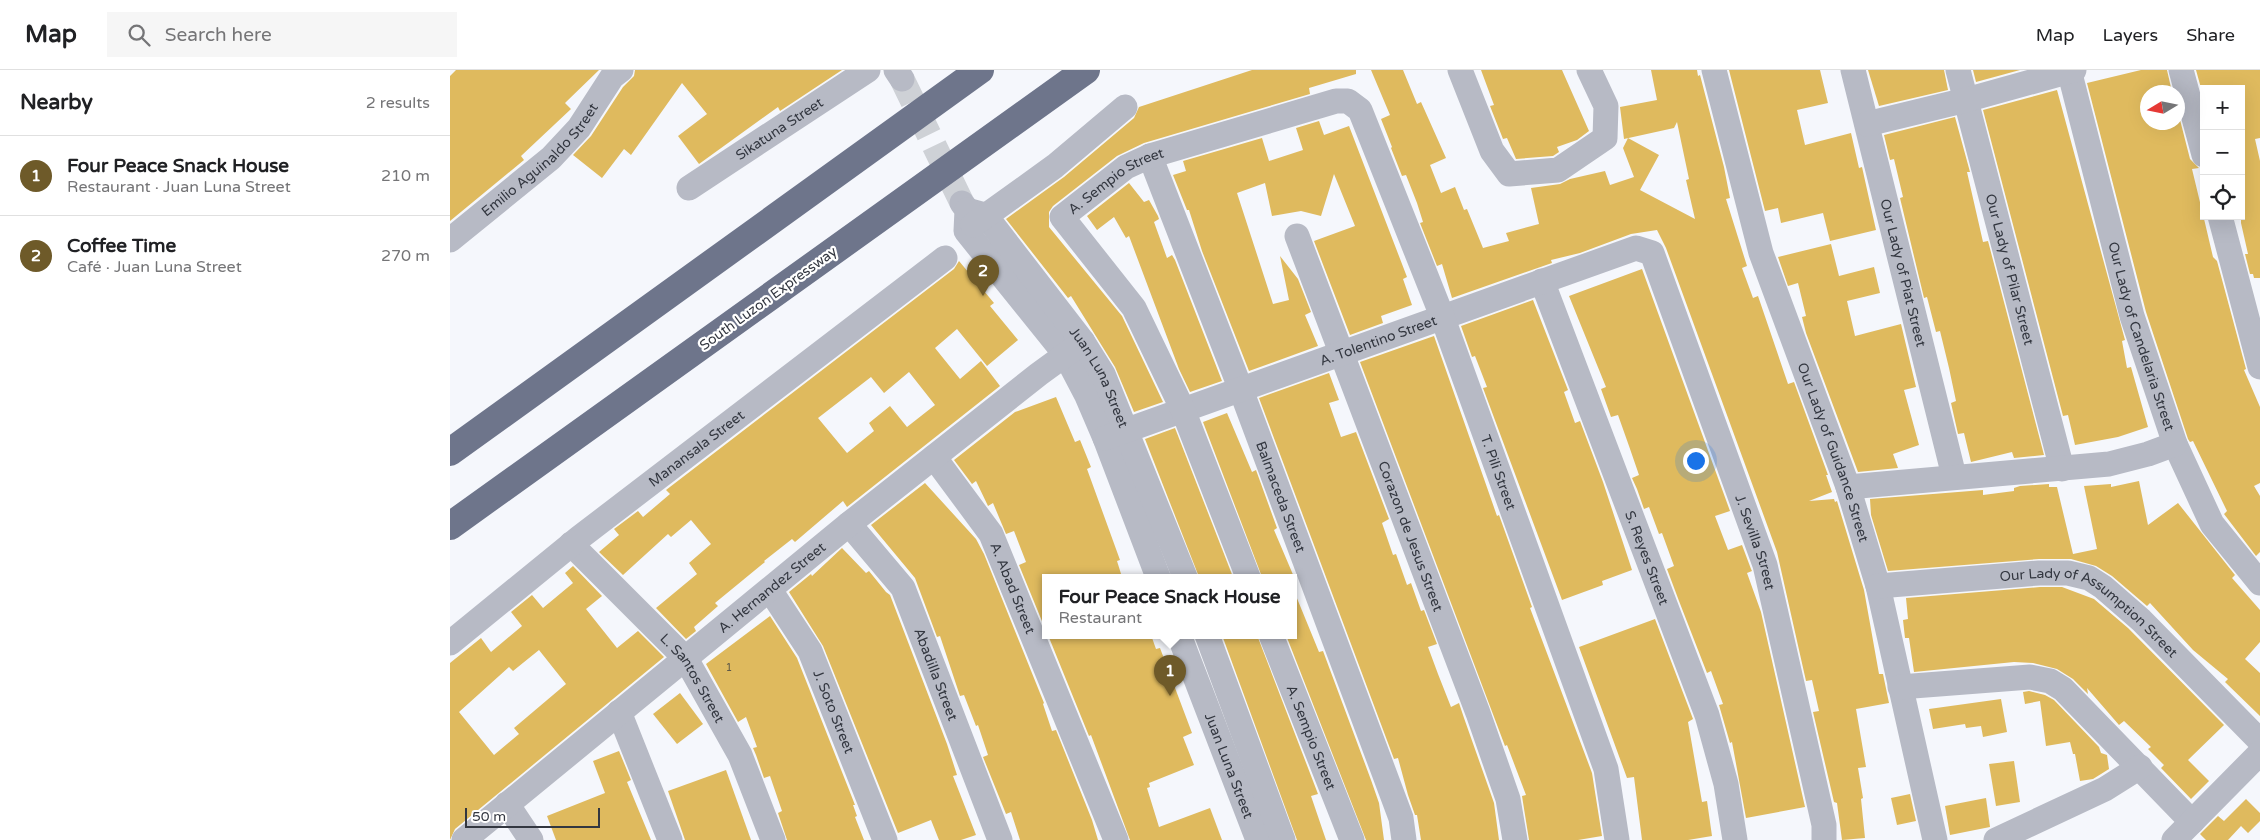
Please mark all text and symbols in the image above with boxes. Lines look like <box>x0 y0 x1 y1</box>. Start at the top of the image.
search box <box>107 12 457 57</box>
text: Map <box>25 20 77 49</box>
icon: search <box>125 21 153 49</box>
text: Search here <box>165 24 272 46</box>
text: Map <box>2036 24 2075 46</box>
text: Layers <box>2103 24 2158 46</box>
text: Share <box>2186 24 2235 46</box>
north arrow <box>2140 85 2185 130</box>
map controls <box>2200 85 2245 220</box>
button: + <box>2200 85 2245 130</box>
text: Nearby <box>20 90 93 115</box>
text: 2 results <box>366 93 430 113</box>
street label: Sikatuna Street <box>733 94 827 164</box>
street label: Emilio Aguinaldo Street <box>478 100 602 220</box>
button: − <box>2200 130 2245 175</box>
street label: A. Sempio Street <box>1065 144 1166 218</box>
text: Four Peace Snack House <box>67 155 289 177</box>
text: 1 <box>31 166 41 186</box>
text: 210 m <box>381 166 430 186</box>
button: locate <box>2200 175 2245 220</box>
text: Restaurant · Juan Luna Street <box>67 177 291 197</box>
street label: Our Lady of Pilar Street <box>1982 192 2037 347</box>
street label: Our Lady of Piat Street <box>1876 197 1930 349</box>
text: Coffee Time <box>67 235 176 257</box>
street label: Our Lady of Candelaria Street <box>2104 240 2178 434</box>
street label: South Luzon Expressway <box>696 243 841 354</box>
text: 2 <box>31 246 41 266</box>
text: 270 m <box>381 246 430 266</box>
pin: 2 <box>967 255 999 296</box>
text: Café · Juan Luna Street <box>67 257 242 277</box>
street label: A. Tolentino Street <box>1317 312 1440 370</box>
street label: Juan Luna Street <box>1065 324 1132 431</box>
street label: Our Lady of Guidance Street <box>1794 360 1872 545</box>
street label: Manansala Street <box>645 406 748 491</box>
street label: T. Pili Street <box>1477 433 1520 513</box>
street label: Balmaceda Street <box>1252 439 1309 556</box>
your location <box>1683 448 1709 474</box>
street label: Corazon de Jesus Street <box>1374 459 1447 615</box>
street label: J. Sevilla Street <box>1731 492 1779 592</box>
street label: S. Reyes Street <box>1621 508 1673 608</box>
street label: A. Hernandez Street <box>715 538 830 637</box>
street label: A. Abad Street <box>986 540 1039 637</box>
street label: Our Lady of Assumption Street <box>1999 564 2181 662</box>
popup <box>1042 574 1297 639</box>
text: Four Peace Snack House <box>1058 586 1281 608</box>
text: Restaurant <box>1058 608 1142 628</box>
street label: Abadilla Street <box>910 625 961 724</box>
street label: L. Santos Street <box>656 630 728 726</box>
pin: 1 <box>1154 655 1186 696</box>
house number: 1 <box>726 661 732 674</box>
street label: J. Soto Street <box>809 667 858 756</box>
street label: A. Sempio Street <box>1283 682 1340 793</box>
street label: Juan Luna Street <box>1201 711 1257 822</box>
scale bar <box>465 805 600 828</box>
text: 50 m <box>472 808 506 825</box>

